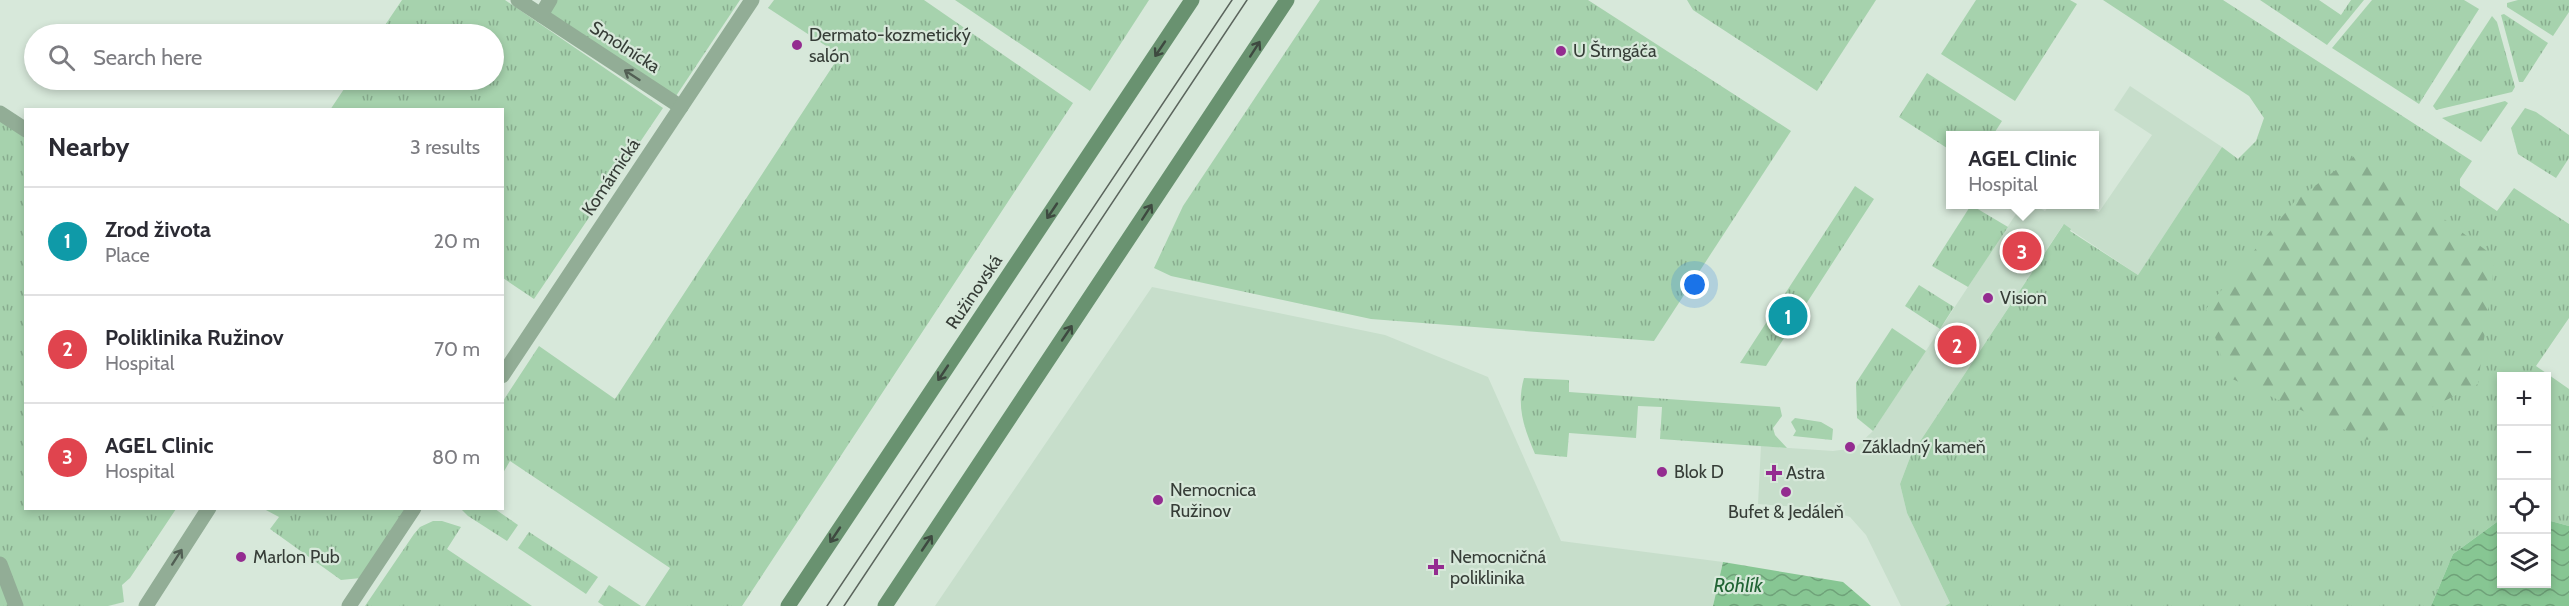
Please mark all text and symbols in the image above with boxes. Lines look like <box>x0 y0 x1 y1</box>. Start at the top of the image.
street label: Smolnícka <box>586 16 664 78</box>
search box <box>24 24 504 90</box>
place label: Dermato-kozmetický salón <box>809 24 971 67</box>
marker: Dermato-kozmetický salón <box>790 38 804 52</box>
one-way arrow <box>1154 40 1166 56</box>
place label: U Štrngáča <box>1573 40 1657 62</box>
icon: search <box>45 41 78 74</box>
one-way arrow <box>1249 41 1261 58</box>
text: Search here <box>93 44 202 71</box>
marker: U Štrngáča <box>1554 44 1568 58</box>
one-way arrow <box>624 69 641 81</box>
text: Nearby <box>48 131 129 163</box>
popup <box>1946 131 2099 209</box>
street label: Komárnická <box>577 134 645 220</box>
text: 3 results <box>410 135 480 159</box>
text: AGEL Clinic <box>1968 145 2077 172</box>
text: Hospital <box>1968 172 2038 196</box>
one-way arrow <box>1045 202 1057 219</box>
one-way arrow <box>1142 204 1154 221</box>
text: Zrod života <box>105 216 211 243</box>
pin: 3 <box>2002 228 2042 274</box>
text: 1 <box>64 229 71 253</box>
text: 20 m <box>434 229 480 253</box>
text: Place <box>105 243 150 267</box>
street label: Ružinovská <box>941 250 1007 333</box>
your location <box>1680 270 1709 299</box>
place label: Vision <box>2000 287 2047 309</box>
marker: Vision <box>1981 291 1995 305</box>
pin: 1 <box>1768 294 1808 338</box>
pin: 2 <box>1938 322 1976 368</box>
text: Poliklinika Ružinov <box>105 324 284 351</box>
one-way arrow <box>1061 325 1073 342</box>
text: 2 <box>62 337 73 361</box>
text: 70 m <box>434 337 480 361</box>
text: Hospital <box>105 351 175 375</box>
one-way arrow <box>937 364 949 381</box>
map controls <box>2497 372 2551 588</box>
button: + <box>2497 372 2551 426</box>
button: − <box>2497 426 2551 480</box>
text: AGEL Clinic <box>105 432 213 459</box>
place label: Základný kameň <box>1862 436 1986 458</box>
marker: Základný kameň <box>1843 440 1857 454</box>
text: 3 <box>62 445 73 469</box>
text: 80 m <box>432 445 480 469</box>
text: Hospital <box>105 459 175 483</box>
place label: Blok D <box>1674 461 1724 483</box>
place label: Astra <box>1786 462 1825 484</box>
marker: Blok D <box>1655 465 1669 479</box>
marker: Astra <box>1767 466 1781 480</box>
place label: Nemocnica Ružinov <box>1170 479 1257 522</box>
button: locate <box>2497 480 2551 534</box>
marker: Bufet & Jedáleň <box>1779 485 1793 499</box>
marker: Nemocnica Ružinov <box>1151 493 1165 507</box>
place label: Bufet & Jedáleň <box>1728 501 1844 523</box>
one-way arrow <box>829 527 841 543</box>
button: layers <box>2497 534 2551 588</box>
one-way arrow <box>921 535 933 552</box>
place label: Marlon Pub <box>253 546 340 568</box>
place label: Nemocničná poliklinika <box>1450 546 1547 589</box>
one-way arrow <box>172 549 184 566</box>
marker: Marlon Pub <box>234 550 248 564</box>
marker: Nemocničná poliklinika <box>1427 558 1445 576</box>
water label: Rohlík <box>1714 573 1764 597</box>

